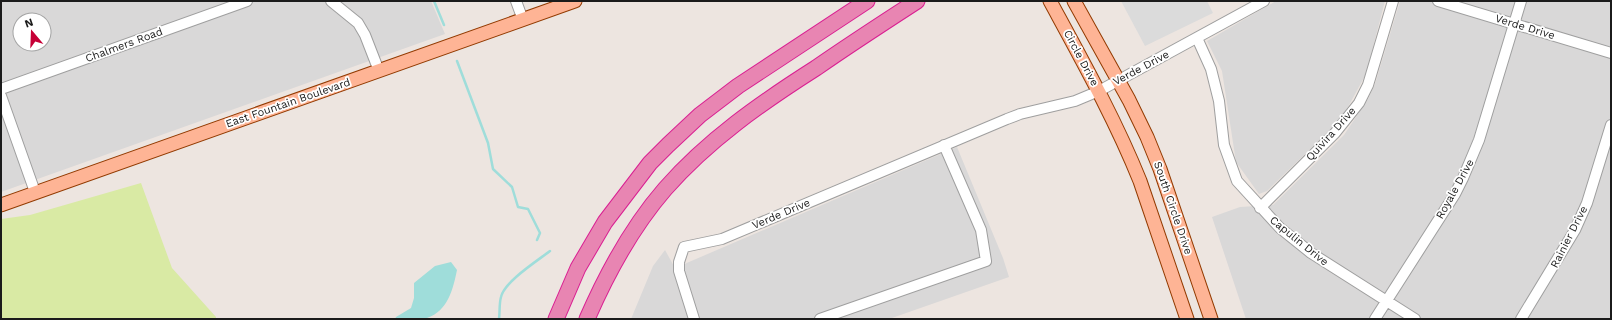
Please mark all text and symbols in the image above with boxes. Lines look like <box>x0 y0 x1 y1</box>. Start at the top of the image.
north arrow <box>12 12 52 52</box>
street label: Verde Drive <box>1494 12 1556 42</box>
text: N <box>23 16 35 30</box>
street label: Chalmers Road <box>84 25 164 65</box>
street label: Circle Drive <box>1061 28 1101 88</box>
street label: Verde Drive <box>1111 48 1171 88</box>
street label: East Fountain Boulevard <box>224 76 352 130</box>
street label: Quivira Drive <box>1303 104 1359 164</box>
street label: Royale Drive <box>1433 157 1477 221</box>
street label: South Circle Drive <box>1151 160 1195 256</box>
street label: Verde Drive <box>750 196 812 232</box>
street label: Rainier Drive <box>1548 204 1590 270</box>
street label: Capulin Drive <box>1267 213 1331 269</box>

